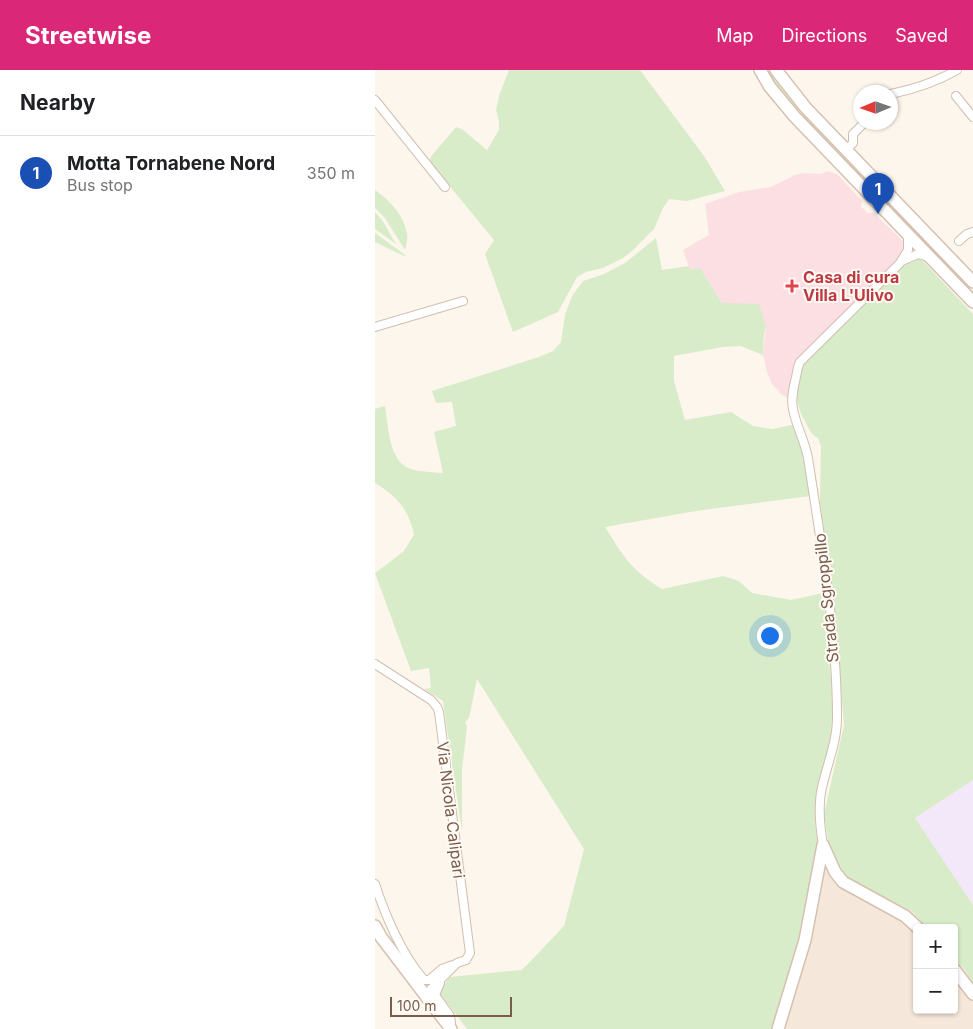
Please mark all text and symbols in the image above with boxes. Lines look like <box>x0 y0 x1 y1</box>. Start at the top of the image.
text: Streetwise <box>25 21 151 50</box>
text: Map <box>716 25 754 46</box>
text: Directions <box>782 25 867 46</box>
text: Saved <box>895 25 948 46</box>
north arrow <box>853 85 898 130</box>
text: Nearby <box>20 90 95 115</box>
text: Motta Tornabene Nord <box>67 152 275 175</box>
text: 1 <box>33 163 39 183</box>
text: 350 m <box>307 163 355 183</box>
pin: 1 <box>862 173 894 214</box>
text: Bus stop <box>67 175 133 195</box>
place label: Casa di cura Villa L'Ulivo <box>803 267 899 305</box>
marker: Casa di cura Villa L'Ulivo <box>785 279 799 293</box>
street label: Strada Sgroppillo <box>809 532 843 664</box>
your location <box>757 623 783 649</box>
street label: Via Nicola Calipari <box>433 740 469 880</box>
map controls <box>913 924 958 1014</box>
button: + <box>913 924 958 969</box>
button: − <box>913 969 958 1014</box>
scale bar <box>390 994 513 1017</box>
text: 100 m <box>397 997 437 1014</box>

